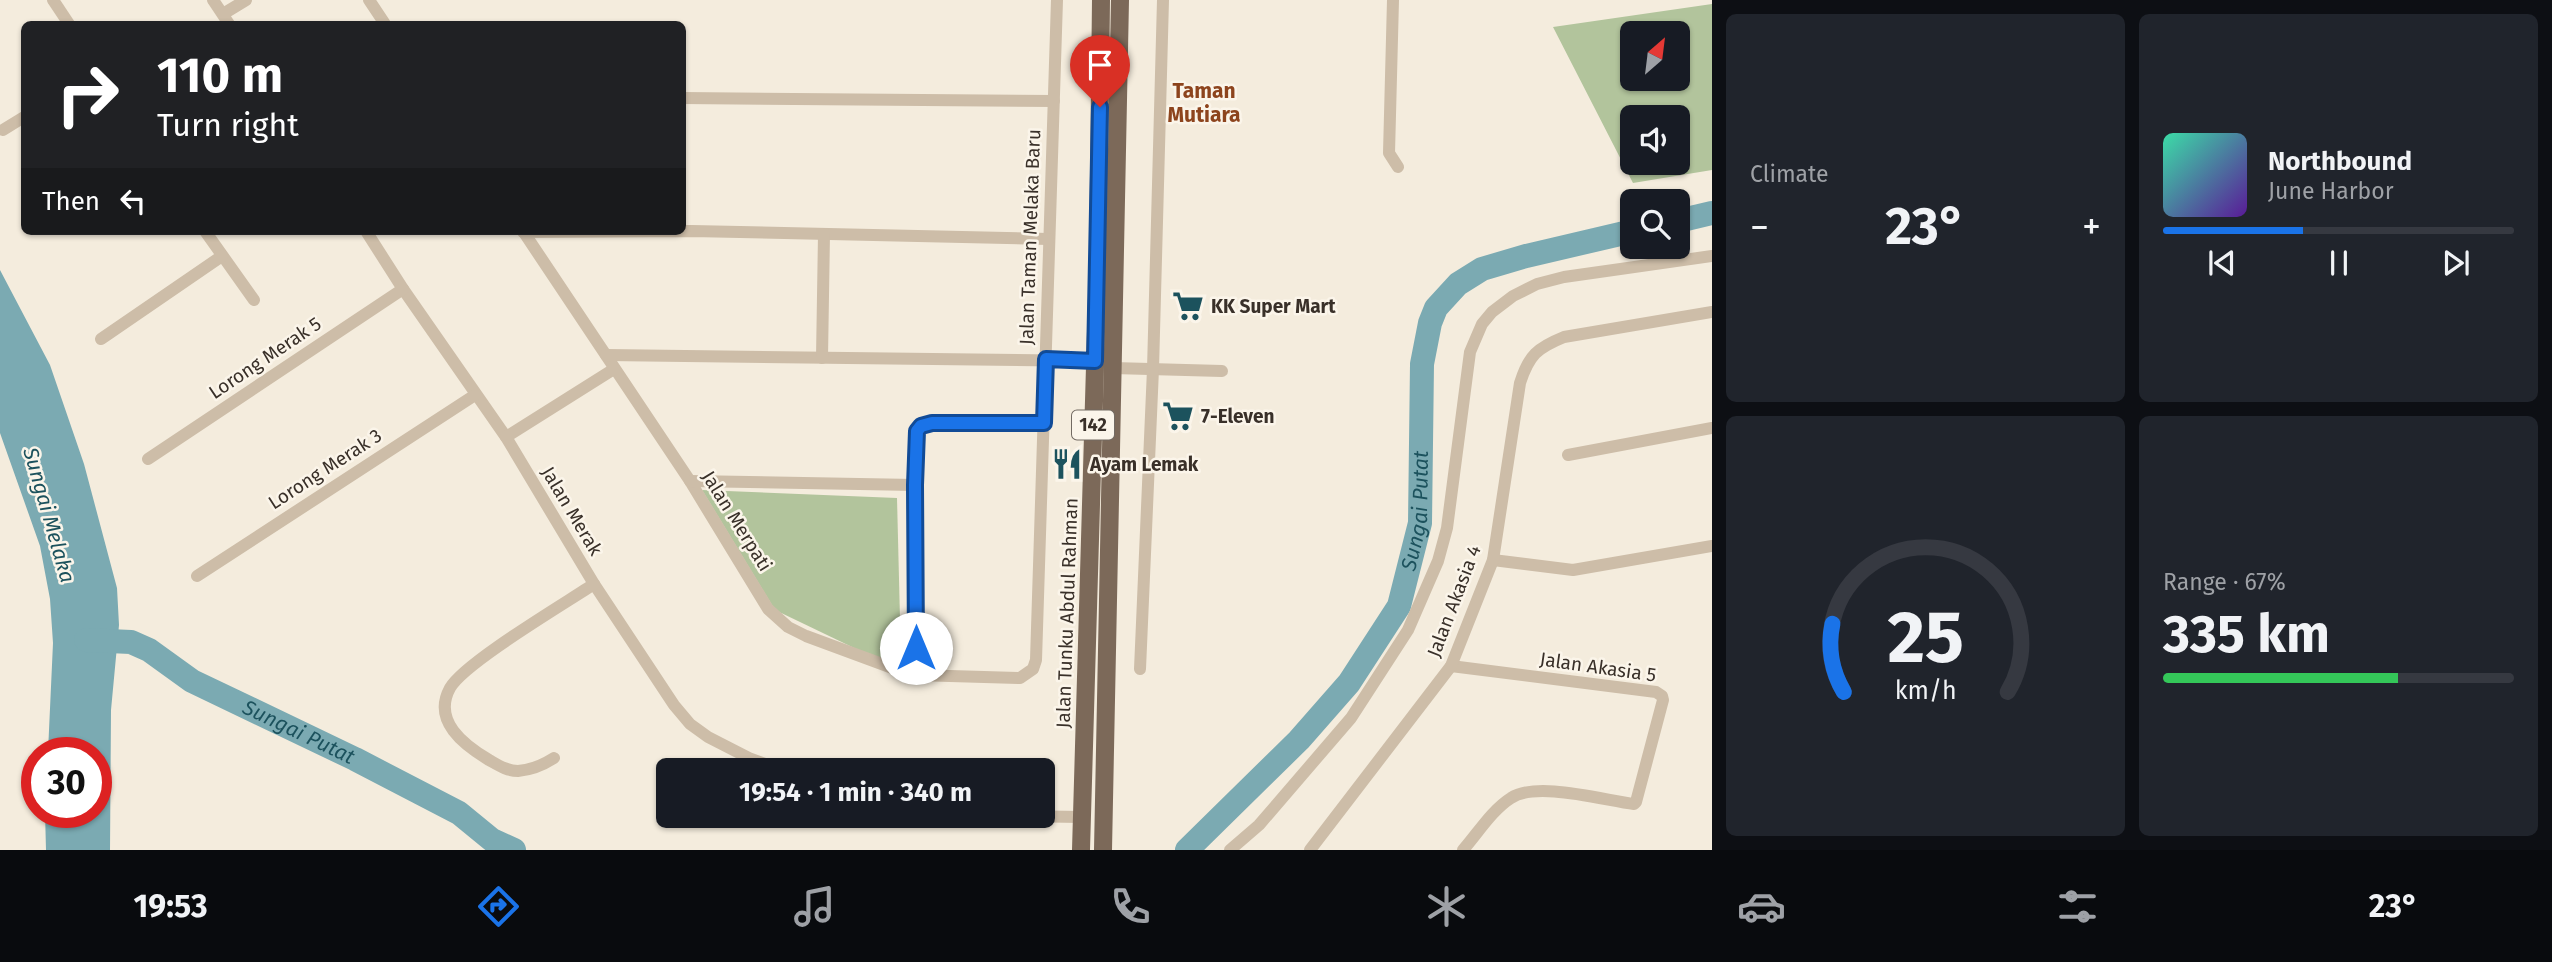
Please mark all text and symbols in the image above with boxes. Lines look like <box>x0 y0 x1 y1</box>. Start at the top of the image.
north arrow <box>1620 21 1690 91</box>
map controls <box>1620 21 1690 259</box>
pin <box>1070 35 1130 107</box>
text: 110 m <box>157 46 283 105</box>
icon: arrive <box>1081 46 1119 84</box>
icon: right <box>42 49 133 140</box>
district label: Taman Mutiara <box>1167 78 1241 128</box>
button: sound <box>1620 105 1690 175</box>
text: Turn right <box>157 106 299 144</box>
street label: Jalan Taman Melaka Baru <box>1015 129 1045 345</box>
text: Northbound <box>2268 146 2412 177</box>
text: Climate <box>1750 160 1829 188</box>
text: June Harbor <box>2268 177 2394 205</box>
icon: left <box>114 182 152 220</box>
text: Then <box>42 186 100 217</box>
button: search <box>1620 189 1690 259</box>
text: 23° <box>1885 195 1966 258</box>
text: − <box>1750 204 1769 250</box>
text: + <box>2082 204 2101 250</box>
icon: previous <box>2203 244 2241 282</box>
icon: pause <box>2320 244 2358 282</box>
icon: next <box>2437 244 2475 282</box>
supermarket icon: KK Super Mart <box>1171 289 1205 323</box>
place label: KK Super Mart <box>1211 295 1336 318</box>
street label: Lorong Merak 5 <box>205 312 325 404</box>
supermarket icon: 7-Eleven <box>1161 399 1195 433</box>
place label: 7-Eleven <box>1201 405 1274 428</box>
road number: 142 <box>1072 410 1114 440</box>
street label: Lorong Merak 3 <box>264 424 386 514</box>
water label: Sungai Melaka <box>17 443 81 586</box>
restaurant icon: Ayam Lemak <box>1050 447 1084 481</box>
water label: Sungai Putat <box>1395 450 1434 574</box>
place label: Ayam Lemak <box>1089 453 1199 476</box>
street label: Jalan Merak <box>536 462 608 560</box>
street label: Jalan Merpati <box>697 467 777 575</box>
street label: Jalan Tunku Abdul Rahman <box>1051 497 1083 729</box>
street label: Jalan Akasia 4 <box>1422 542 1486 660</box>
text: Range · 67% <box>2163 568 2286 596</box>
text: 25 <box>1887 594 1964 681</box>
text: 335 km <box>2163 603 2330 666</box>
position arrow <box>879 611 953 685</box>
street label: Jalan Akasia 5 <box>1538 647 1658 687</box>
text: km/h <box>1895 676 1956 706</box>
water label: Sungai Putat <box>238 694 359 770</box>
speed limit sign: 30 <box>21 737 112 828</box>
text: 19:54 · 1 min · 340 m <box>739 777 972 808</box>
icon: directions <box>474 882 523 931</box>
icon: music <box>790 882 839 931</box>
icon: phone <box>1106 882 1155 931</box>
icon: climate <box>1422 882 1471 931</box>
icon: car <box>1737 882 1786 931</box>
icon: filters <box>2053 882 2102 931</box>
text: 19:53 <box>133 887 208 925</box>
text: 23° <box>2369 887 2419 925</box>

